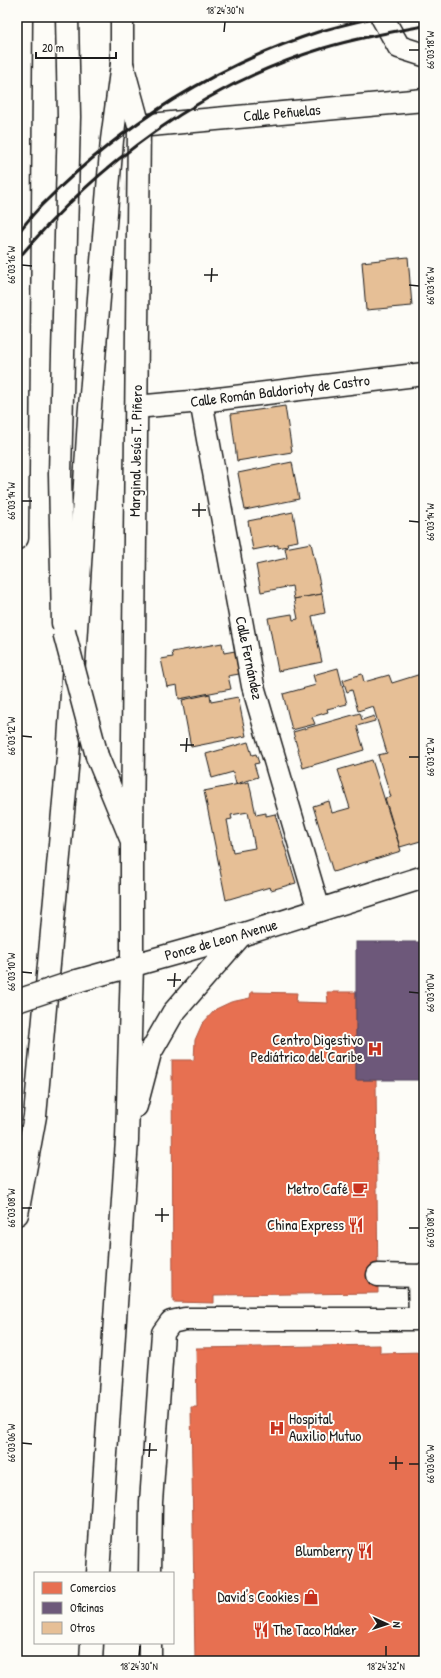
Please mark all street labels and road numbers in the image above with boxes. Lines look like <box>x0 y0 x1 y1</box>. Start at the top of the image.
street label: Calle Peñuelas <box>242 99 322 126</box>
street label: Calle Román Baldorioty de Castro <box>189 369 371 412</box>
street label: Marginal Jesús T. Piñero <box>124 385 147 517</box>
street label: Calle Fernández <box>230 614 269 702</box>
street label: Ponce de Leon Avenue <box>162 913 280 966</box>

